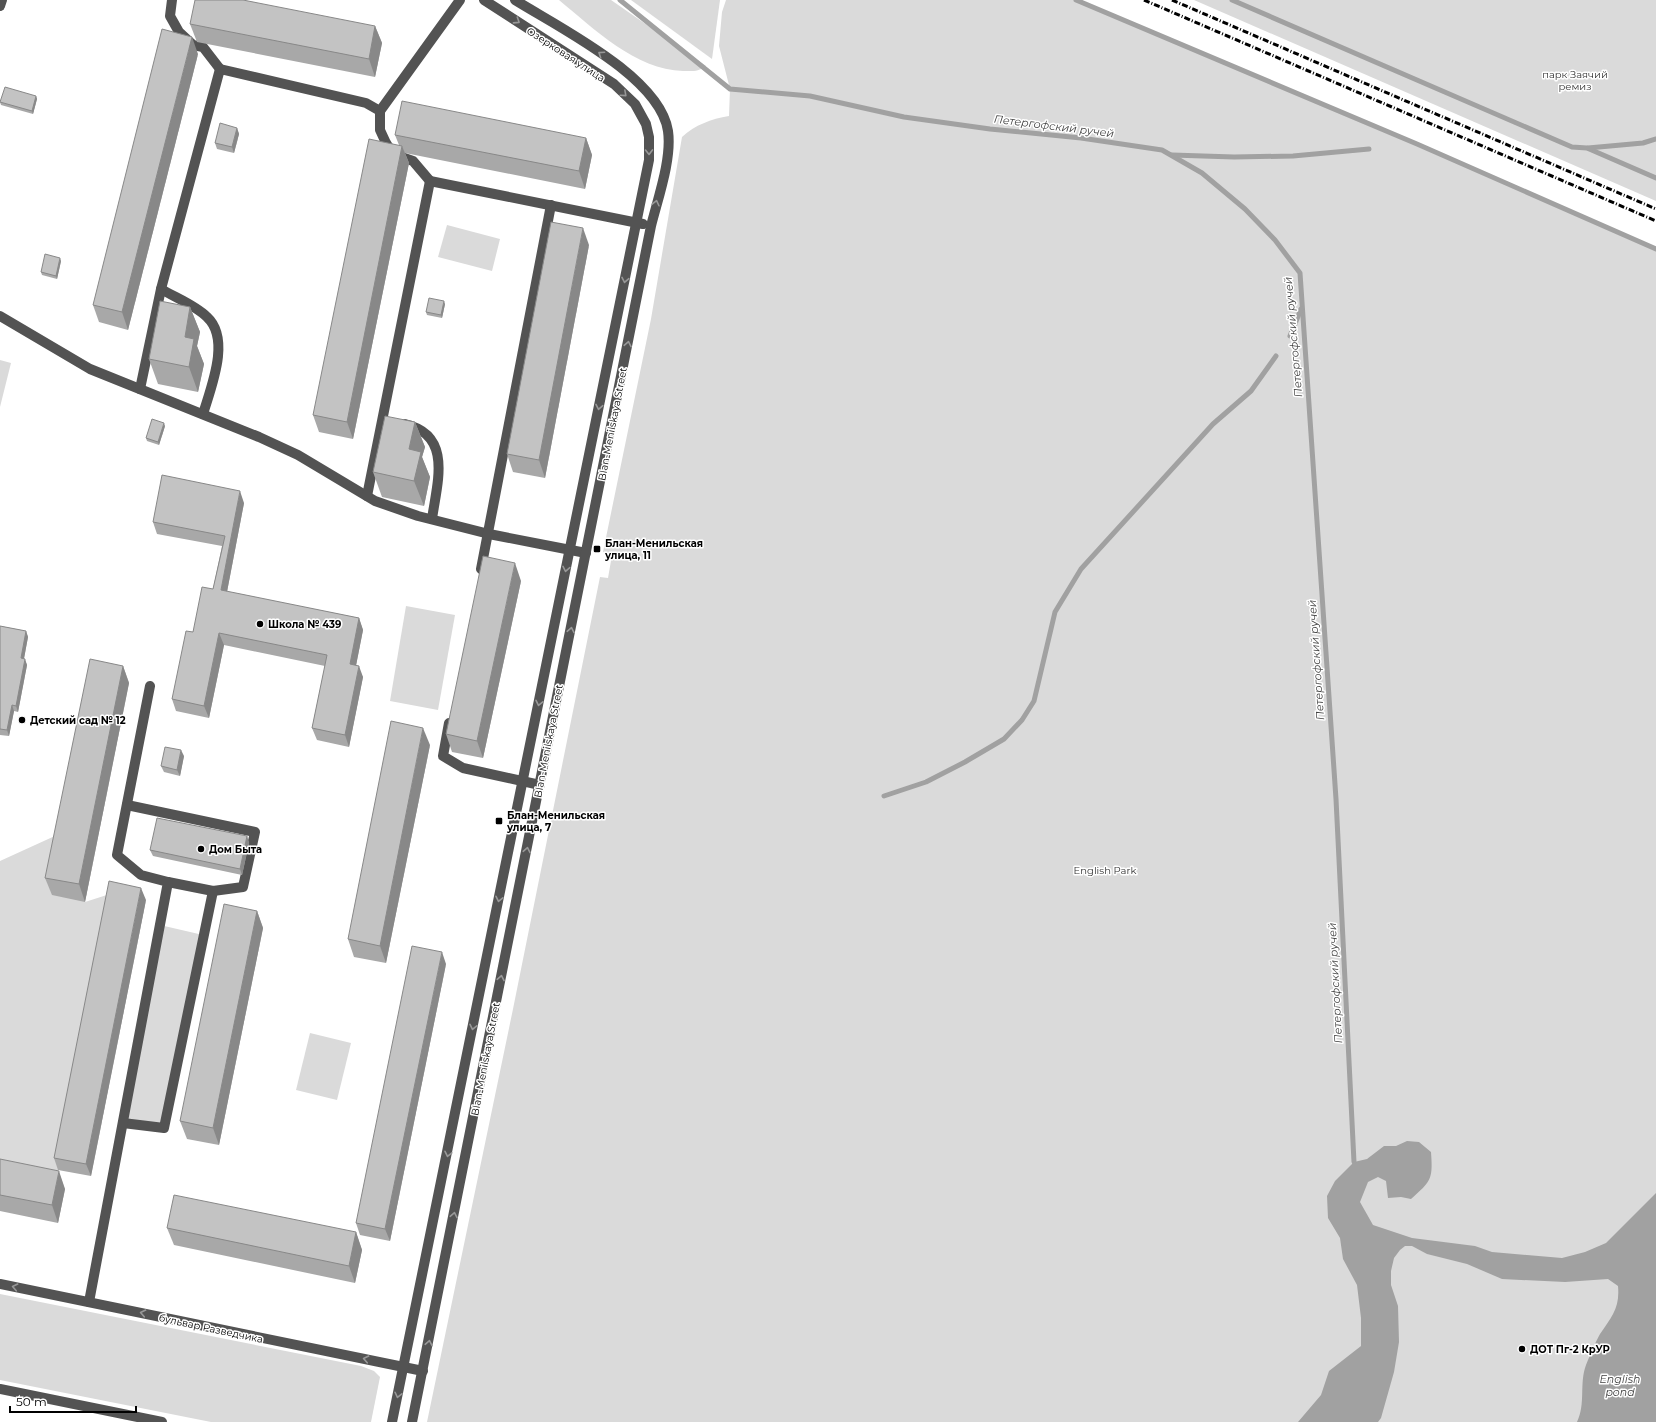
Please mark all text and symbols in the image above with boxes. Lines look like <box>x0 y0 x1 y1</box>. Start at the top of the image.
one-way arrow <box>513 17 520 24</box>
street label: Озерковая улица <box>524 24 607 85</box>
one-way arrow <box>598 51 605 59</box>
park label: парк Заячий ремиз <box>1542 68 1608 93</box>
one-way arrow <box>620 89 627 96</box>
water label: Петергофский ручей <box>993 112 1115 140</box>
one-way arrow <box>645 149 653 155</box>
one-way arrow <box>652 200 660 206</box>
one-way arrow <box>622 276 630 283</box>
water label: Петергофский ручей <box>1281 276 1305 398</box>
one-way arrow <box>623 341 631 347</box>
street label: Blan-Menilskaya Street <box>595 366 630 482</box>
one-way arrow <box>596 404 604 410</box>
place label: Блан-Менильская улица, 11 <box>604 537 703 562</box>
marker: Блан-Менильская улица, 11 <box>592 544 602 554</box>
one-way arrow <box>563 565 571 572</box>
water label: Петергофский ручей <box>1305 599 1327 721</box>
place label: Школа № 439 <box>268 618 341 631</box>
marker: Школа № 439 <box>255 619 265 629</box>
one-way arrow <box>566 627 574 633</box>
street label: Blan-Menilskaya Street <box>531 683 566 799</box>
one-way arrow <box>535 700 544 707</box>
place label: Детский сад № 12 <box>30 714 126 727</box>
marker: Детский сад № 12 <box>17 715 27 725</box>
place label: Блан-Менильская улица, 7 <box>506 809 605 834</box>
marker: Блан-Менильская улица, 7 <box>494 816 504 826</box>
place label: Дом Быта <box>209 843 262 856</box>
marker: Дом Быта <box>196 844 206 854</box>
one-way arrow <box>522 847 530 853</box>
park label: English Park <box>1074 864 1136 877</box>
one-way arrow <box>496 896 504 903</box>
water label: Петергофский ручей <box>1325 922 1345 1044</box>
one-way arrow <box>497 975 505 981</box>
street label: Blan-Menilskaya Street <box>468 1001 503 1117</box>
one-way arrow <box>470 1024 478 1030</box>
one-way arrow <box>444 1151 452 1157</box>
one-way arrow <box>449 1212 458 1218</box>
one-way arrow <box>12 1283 18 1292</box>
one-way arrow <box>140 1310 146 1318</box>
street label: бульвар Разведчика <box>158 1311 264 1346</box>
one-way arrow <box>424 1340 432 1346</box>
place label: ДОТ Пг-2 КрУР <box>1530 1343 1610 1356</box>
marker: ДОТ Пг-2 КрУР <box>1517 1344 1527 1354</box>
one-way arrow <box>363 1356 369 1364</box>
water label: English pond <box>1599 1372 1641 1399</box>
scale bar <box>10 1388 136 1414</box>
one-way arrow <box>394 1391 402 1398</box>
text: 50 m <box>16 1394 47 1409</box>

